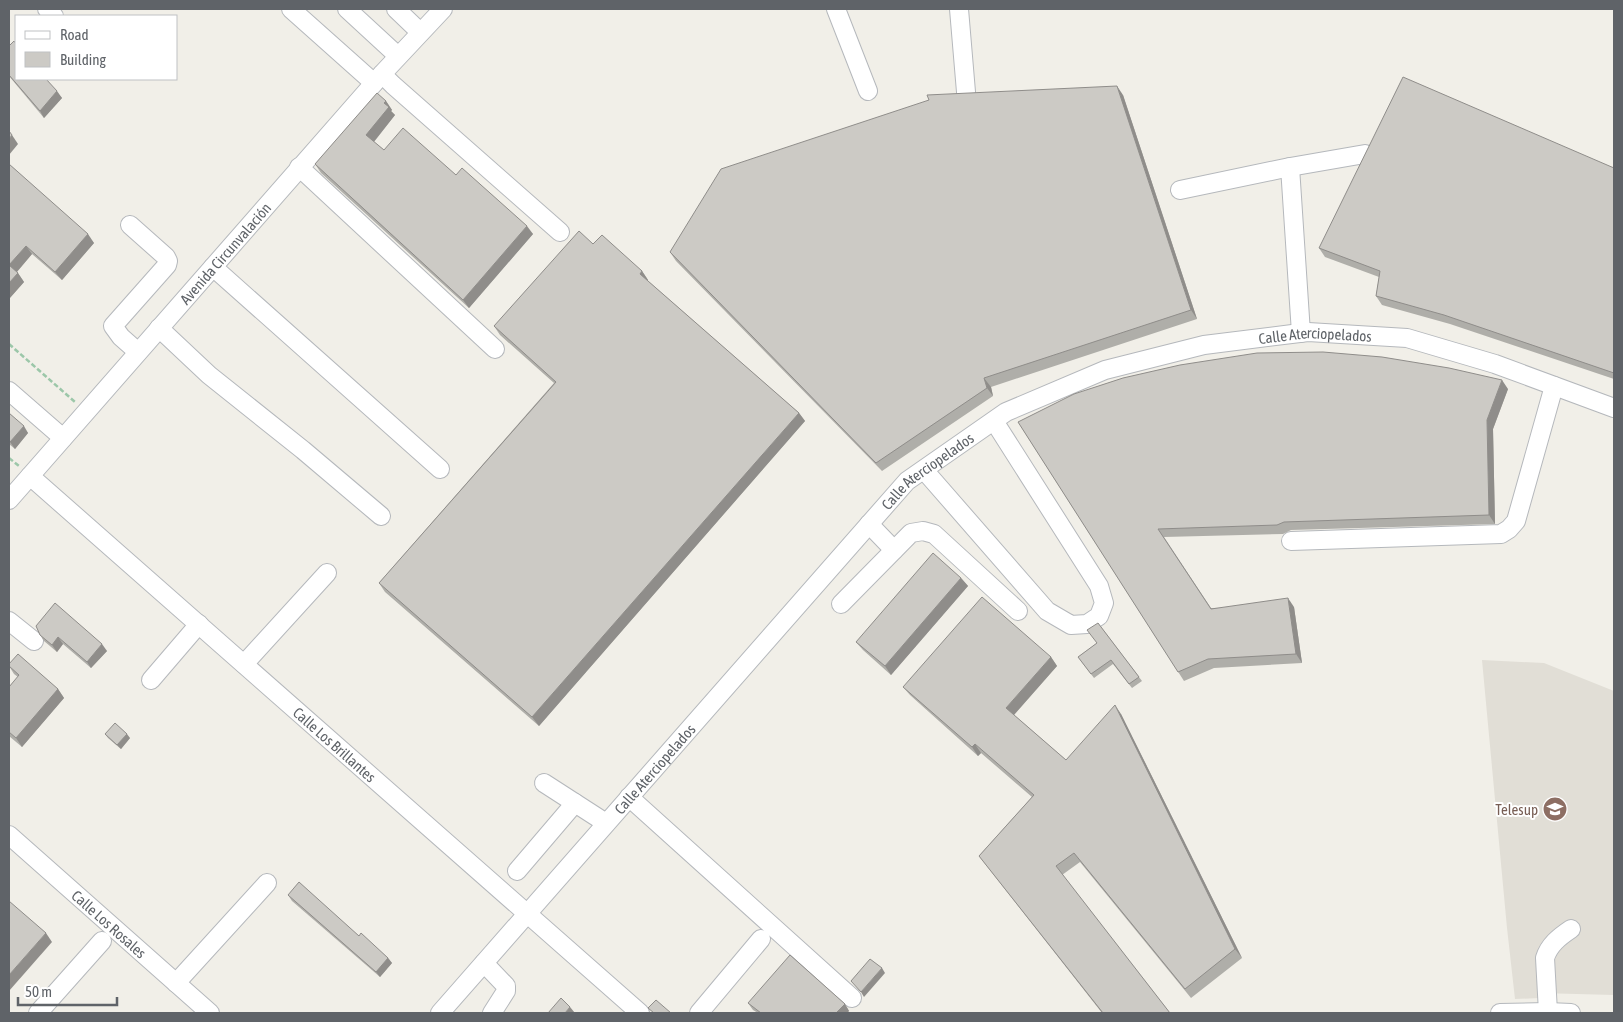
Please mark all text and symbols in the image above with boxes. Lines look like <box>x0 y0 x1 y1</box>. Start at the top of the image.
legend <box>15 15 178 80</box>
text: Road <box>60 26 89 43</box>
text: Building <box>60 51 106 68</box>
street label: Avenida Circunvalación <box>176 199 274 307</box>
street label: Calle Aterciopelados <box>1257 323 1372 347</box>
street label: Calle Aterciopelados <box>878 429 977 513</box>
street label: Calle Los Brillantes <box>290 703 379 785</box>
street label: Calle Aterciopelados <box>611 720 698 817</box>
school or university icon: Telesup <box>1542 796 1568 822</box>
place label: Telesup <box>1495 801 1538 818</box>
street label: Calle Los Rosales <box>69 886 150 961</box>
scale bar <box>18 974 116 1006</box>
text: 50 m <box>25 983 52 1000</box>

